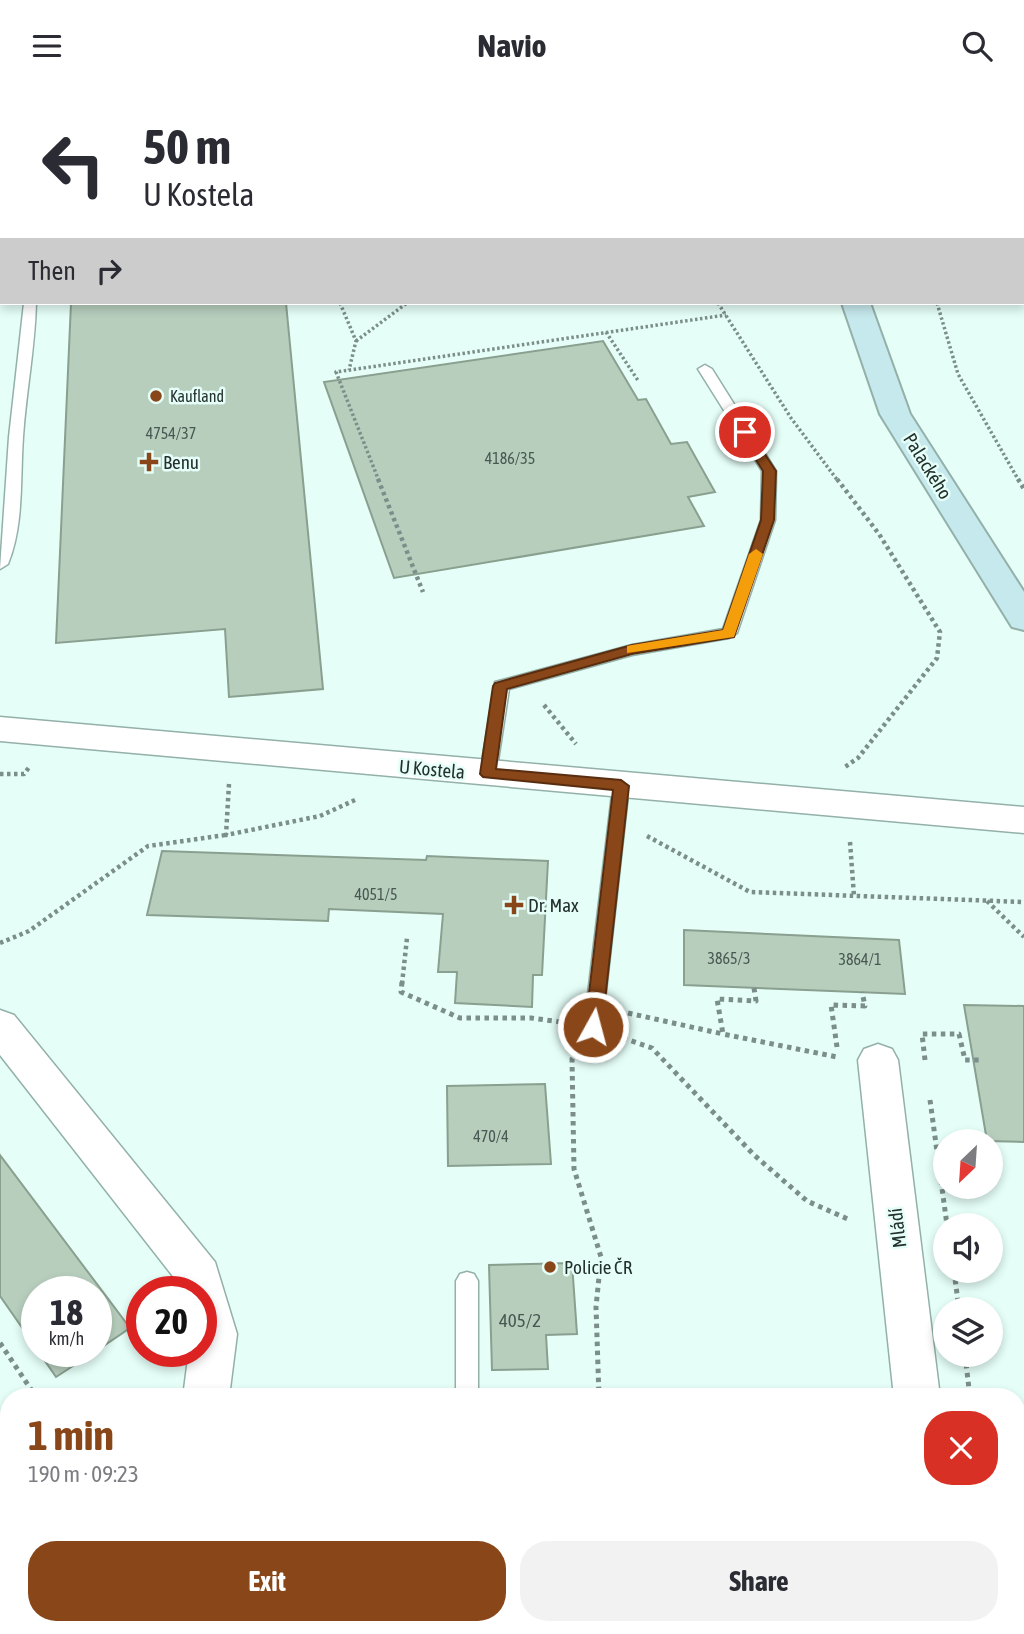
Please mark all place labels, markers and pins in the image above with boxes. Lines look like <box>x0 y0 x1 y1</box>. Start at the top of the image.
place label: Kaufland <box>170 387 224 405</box>
marker: Kaufland <box>148 388 164 404</box>
pin <box>715 402 775 462</box>
place label: Benu <box>163 451 199 473</box>
marker: Benu <box>141 454 157 470</box>
place label: Dr. Max <box>528 894 579 916</box>
marker: Dr. Max <box>506 897 522 913</box>
place label: Policie ČR <box>564 1256 633 1278</box>
marker: Policie ČR <box>542 1259 558 1275</box>

